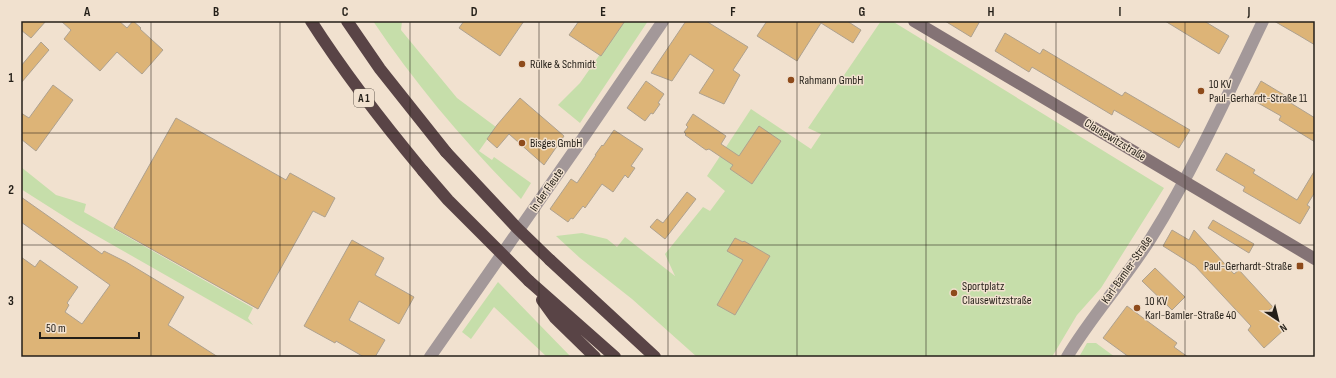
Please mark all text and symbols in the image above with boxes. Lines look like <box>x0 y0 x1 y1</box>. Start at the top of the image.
text: A <box>83 4 91 20</box>
text: B <box>213 4 219 20</box>
text: C <box>342 4 349 20</box>
text: D <box>471 4 478 20</box>
text: E <box>600 4 606 20</box>
text: F <box>730 4 736 20</box>
text: G <box>859 4 866 20</box>
text: H <box>988 4 995 20</box>
text: I <box>1119 4 1122 20</box>
text: J <box>1247 4 1251 20</box>
place label: Rülke & Schmidt <box>530 57 596 72</box>
marker: Rülke & Schmidt <box>517 59 527 69</box>
text: 1 <box>8 70 14 86</box>
place label: Rahmann GmbH <box>799 73 863 88</box>
marker: Rahmann GmbH <box>786 75 796 85</box>
place label: 10 KV Paul-Gerhardt-Straße 11 <box>1209 77 1308 106</box>
marker: 10 KV Paul-Gerhardt-Straße 11 <box>1196 86 1206 96</box>
road number: A 1 <box>354 89 374 107</box>
street label: Clausewitzstraße <box>1081 116 1149 164</box>
place label: Bisges GmbH <box>530 136 582 151</box>
marker: Bisges GmbH <box>517 138 527 148</box>
street label: In der Fleute <box>527 165 567 215</box>
text: 2 <box>8 182 14 198</box>
street label: Karl-Bamler-Straße <box>1098 233 1156 307</box>
place label: Paul-Gerhardt-Straße <box>1204 259 1292 274</box>
marker: Paul-Gerhardt-Straße <box>1295 261 1305 271</box>
place label: Sportplatz Clausewitzstraße <box>962 279 1032 308</box>
marker: Sportplatz Clausewitzstraße <box>949 288 959 298</box>
text: 3 <box>8 293 14 309</box>
place label: 10 KV Karl-Bamler-Straße 40 <box>1145 294 1236 323</box>
north arrow <box>1258 300 1298 340</box>
marker: 10 KV Karl-Bamler-Straße 40 <box>1132 303 1142 313</box>
scale bar <box>40 314 139 340</box>
text: 50 m <box>46 321 66 336</box>
text: N <box>1277 321 1290 335</box>

